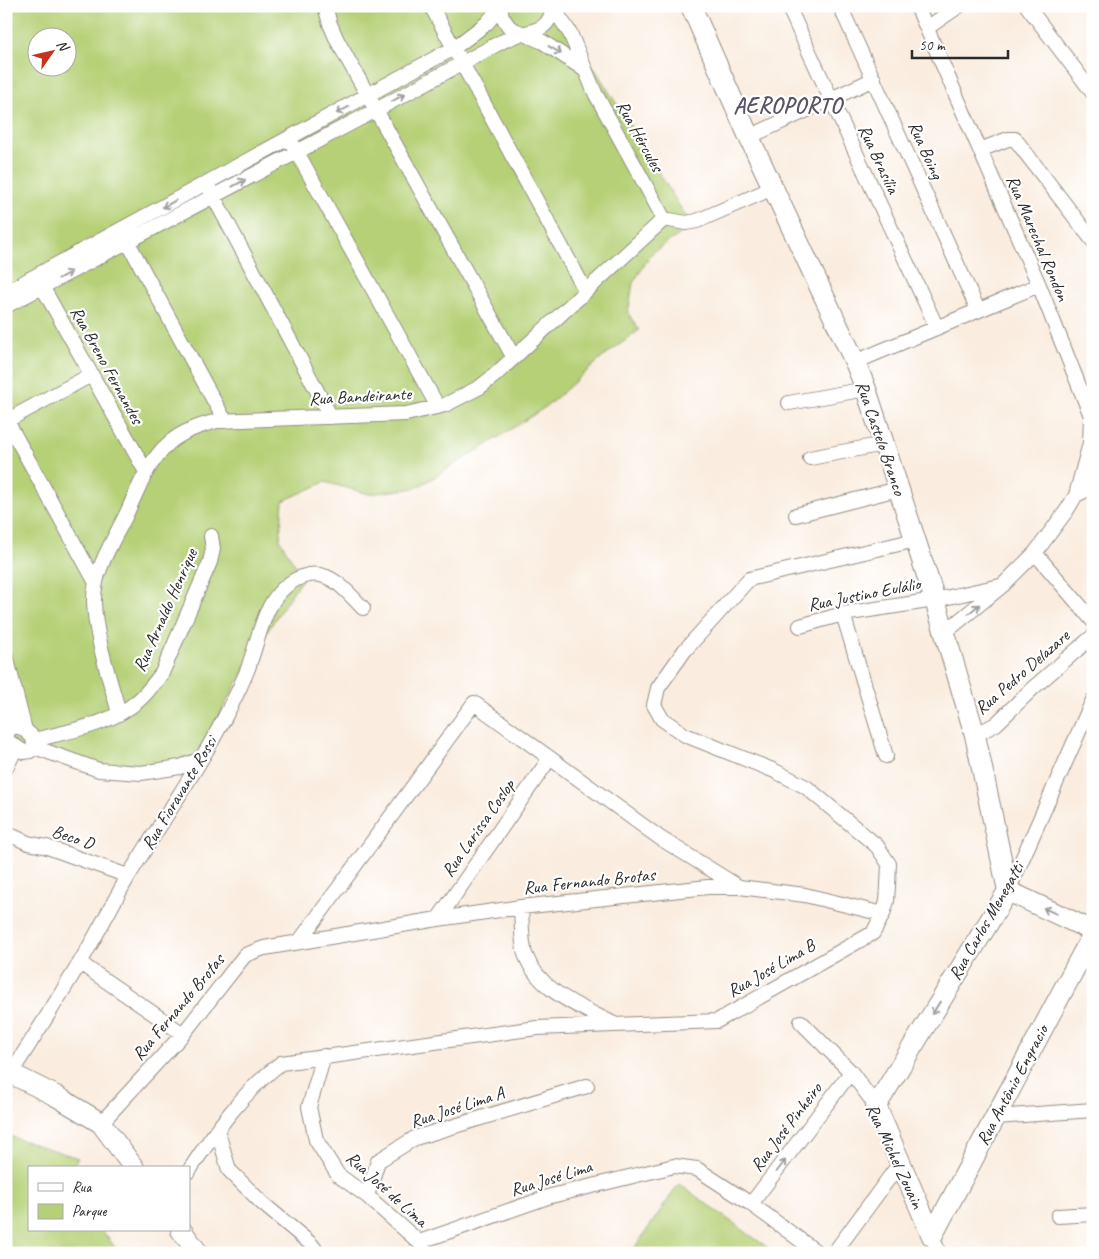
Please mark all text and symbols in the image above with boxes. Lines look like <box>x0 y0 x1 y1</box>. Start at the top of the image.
north arrow <box>28 28 78 78</box>
scale bar <box>912 28 1008 60</box>
text: 50 m <box>919 36 946 55</box>
text: N <box>53 37 73 55</box>
one-way arrow <box>547 45 561 55</box>
district label: AEROPORTO <box>734 92 844 120</box>
one-way arrow <box>390 93 405 102</box>
street label: Rua Hércules <box>612 97 669 177</box>
one-way arrow <box>335 105 350 115</box>
street label: Rua Boing <box>904 118 949 184</box>
street label: Rua Brasília <box>853 121 905 199</box>
street label: Rua Marechal Rondon <box>1002 172 1075 305</box>
one-way arrow <box>231 178 246 187</box>
one-way arrow <box>162 200 177 209</box>
one-way arrow <box>57 270 72 280</box>
street label: Rua Breno Fernandes <box>66 302 149 429</box>
street label: Rua Castelo Branco <box>851 378 911 500</box>
street label: Rua Bandeirante <box>308 382 413 410</box>
street label: Rua Arnaldo Henrique <box>128 544 202 675</box>
street label: Rua Justino Eulálio <box>806 572 923 616</box>
one-way arrow <box>967 604 980 615</box>
street label: Rua Pedro Delazare <box>970 624 1075 719</box>
street label: Rua Fioravante Rossi <box>137 730 223 854</box>
street label: Rua Larissa Coslop <box>436 774 520 881</box>
street label: Beco D <box>49 820 98 855</box>
street label: Rua Carlos Menegatti <box>943 856 1030 984</box>
street label: Rua Fernando Brotas <box>522 863 658 899</box>
one-way arrow <box>1043 906 1058 916</box>
street label: Rua José Lima B <box>723 933 820 1002</box>
street label: Rua Fernando Brotas <box>127 948 230 1065</box>
one-way arrow <box>931 1000 941 1014</box>
street label: Rua Antônio Engracio <box>971 1020 1054 1149</box>
street label: Rua José Pinheiro <box>745 1077 828 1176</box>
street label: Rua José Lima A <box>407 1081 508 1133</box>
street label: Rua Michel Zouain <box>861 1100 929 1213</box>
street label: Rua José de Lima <box>342 1147 434 1232</box>
street label: Rua José Lima <box>508 1155 596 1201</box>
one-way arrow <box>775 1160 786 1173</box>
legend <box>28 1166 190 1232</box>
text: Rua <box>72 1178 92 1197</box>
text: Parque <box>72 1202 108 1221</box>

